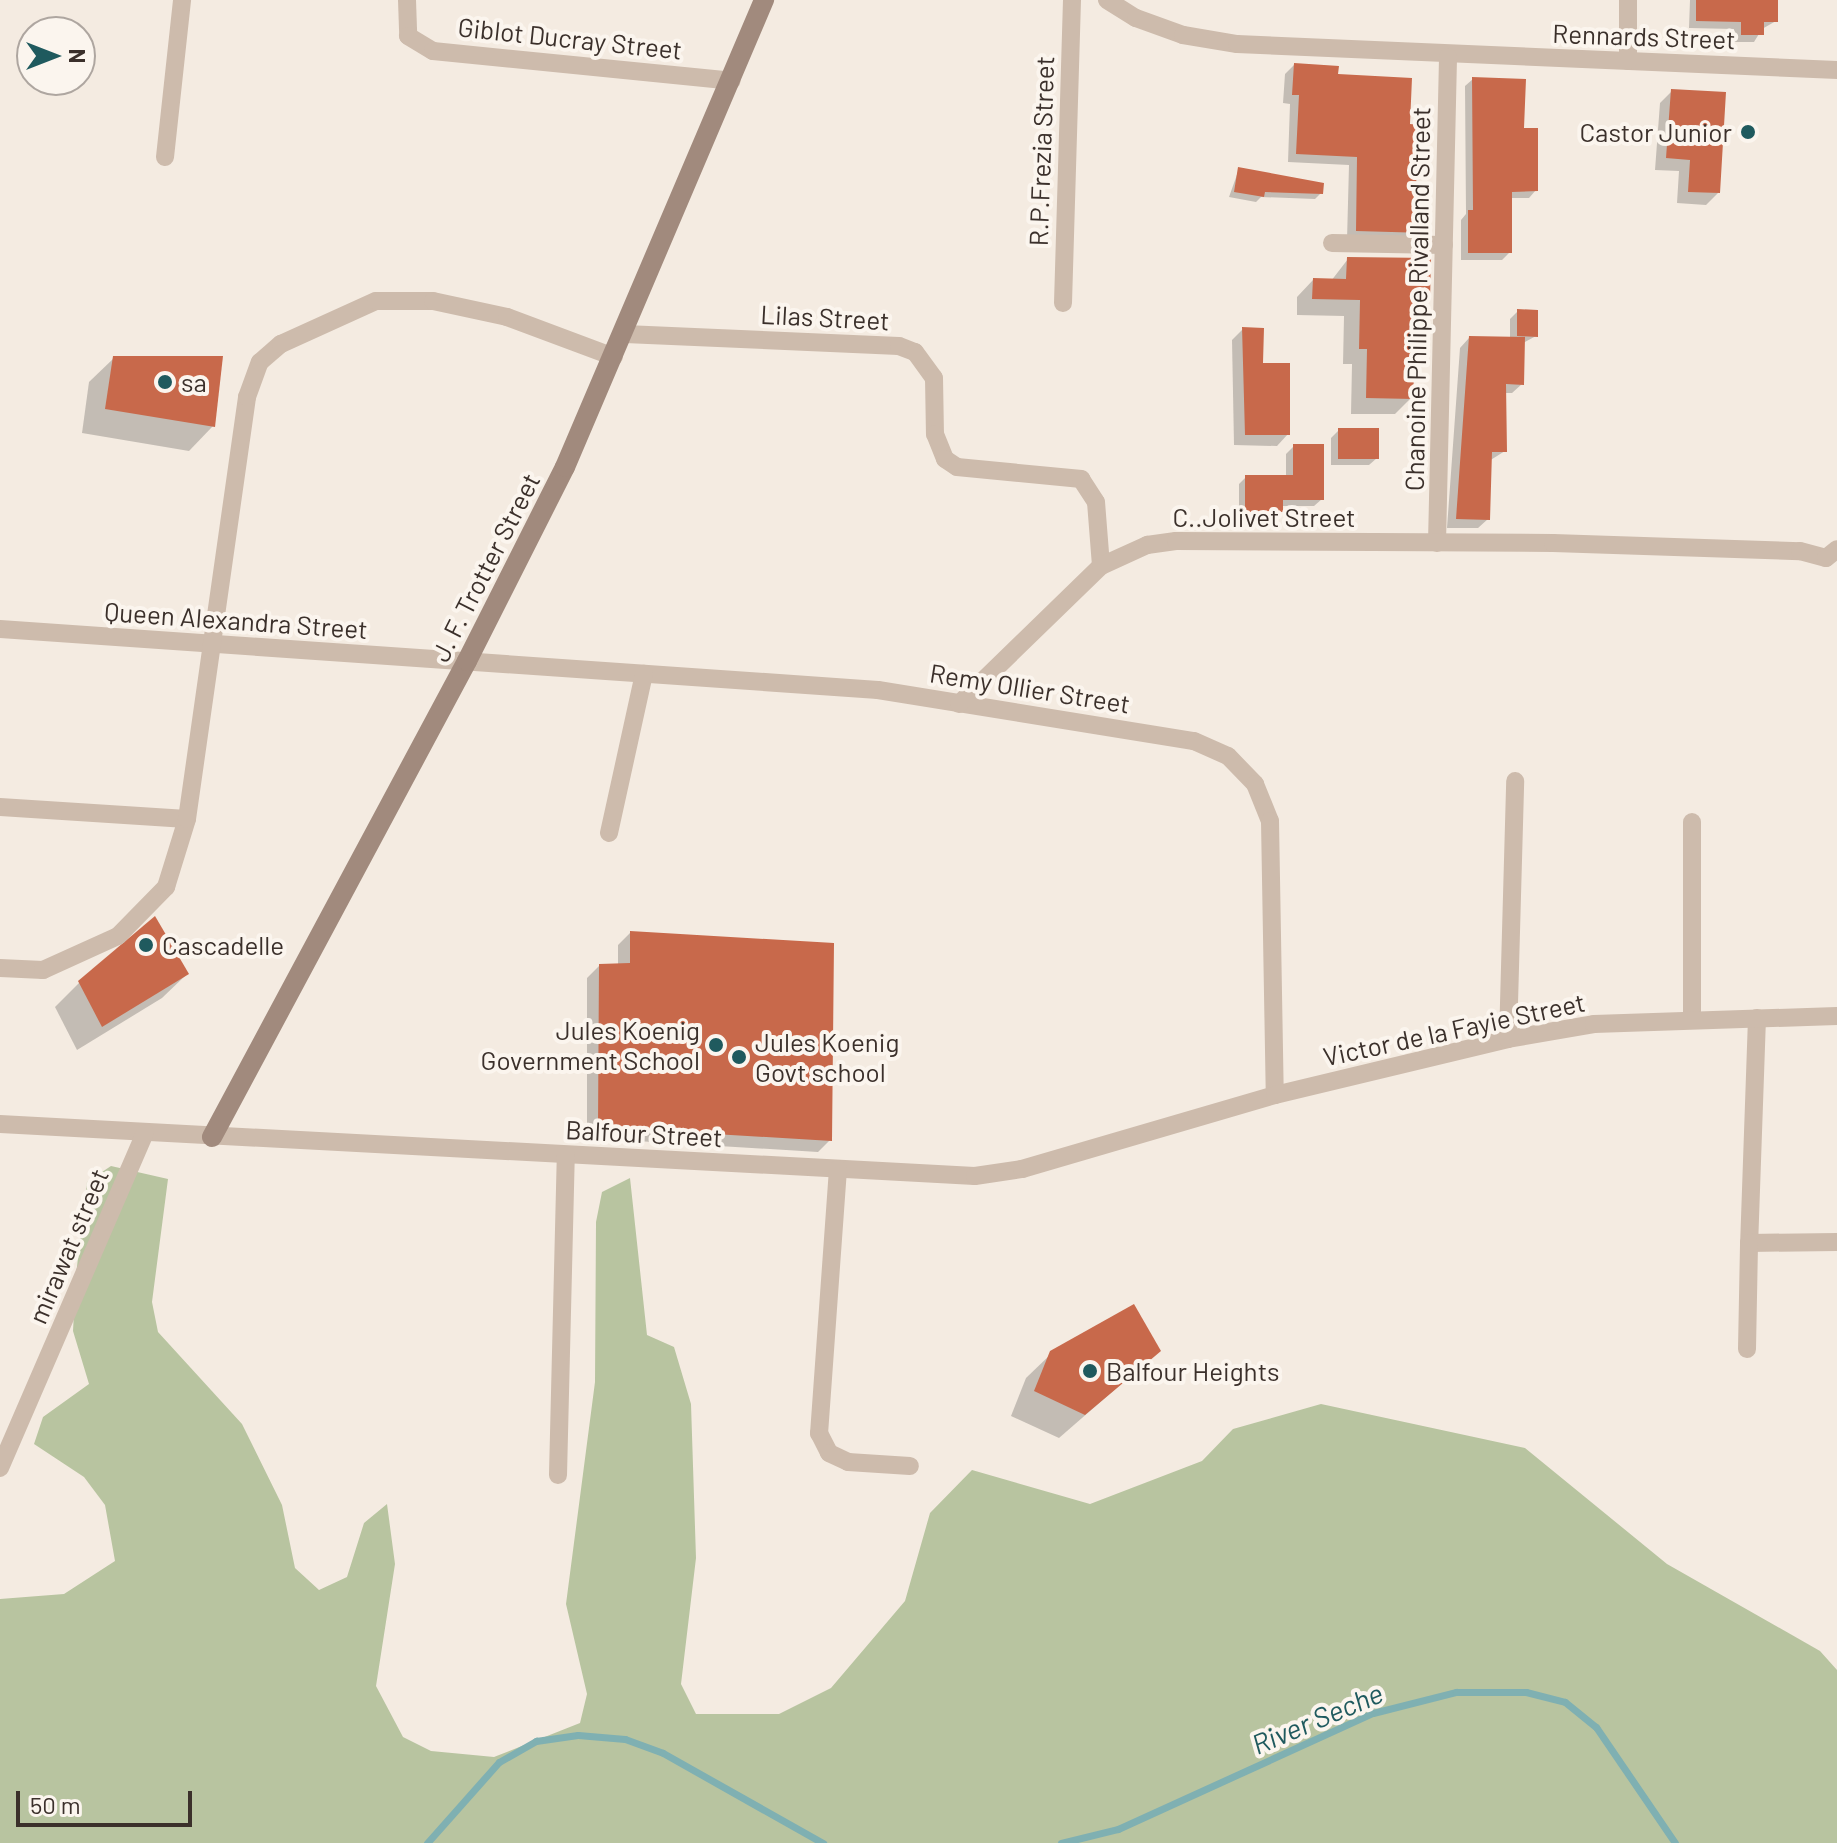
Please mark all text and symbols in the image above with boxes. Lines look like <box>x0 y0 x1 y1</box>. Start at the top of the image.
street label: Giblot Ducray Street <box>456 11 684 65</box>
north arrow <box>16 16 96 96</box>
street label: Rennards Street <box>1552 17 1736 55</box>
text: N <box>65 49 91 63</box>
street label: R.P.Frezia Street <box>1022 55 1060 247</box>
street label: Chanoine Philippe Rivalland Street <box>1398 107 1436 491</box>
place label: Castor Junior <box>1580 116 1732 148</box>
marker: Castor Junior <box>1739 123 1757 141</box>
street label: Lilas Street <box>760 298 890 336</box>
place label: sa <box>181 366 207 398</box>
marker: sa <box>156 373 174 391</box>
street label: J. F. Trotter Street <box>424 468 546 666</box>
street label: C..Jolivet Street <box>1172 501 1356 533</box>
street label: Queen Alexandra Street <box>103 595 369 645</box>
street label: Remy Ollier Street <box>928 657 1132 719</box>
place label: Cascadelle <box>162 929 284 961</box>
marker: Cascadelle <box>137 936 155 954</box>
street label: Victor de la Fayie Street <box>1320 986 1588 1072</box>
place label: Jules Koenig Government School <box>480 1014 700 1076</box>
place label: Jules Koenig Govt school <box>755 1026 899 1088</box>
marker: Jules Koenig Government School <box>707 1036 725 1054</box>
marker: Jules Koenig Govt school <box>730 1048 748 1066</box>
street label: Balfour Street <box>565 1113 723 1153</box>
street label: mirawat street <box>21 1164 115 1328</box>
place label: Balfour Heights <box>1106 1355 1280 1387</box>
marker: Balfour Heights <box>1081 1362 1099 1380</box>
water label: River Seche <box>1246 1675 1388 1761</box>
scale bar <box>20 1775 196 1825</box>
text: 50 m <box>30 1790 81 1819</box>

